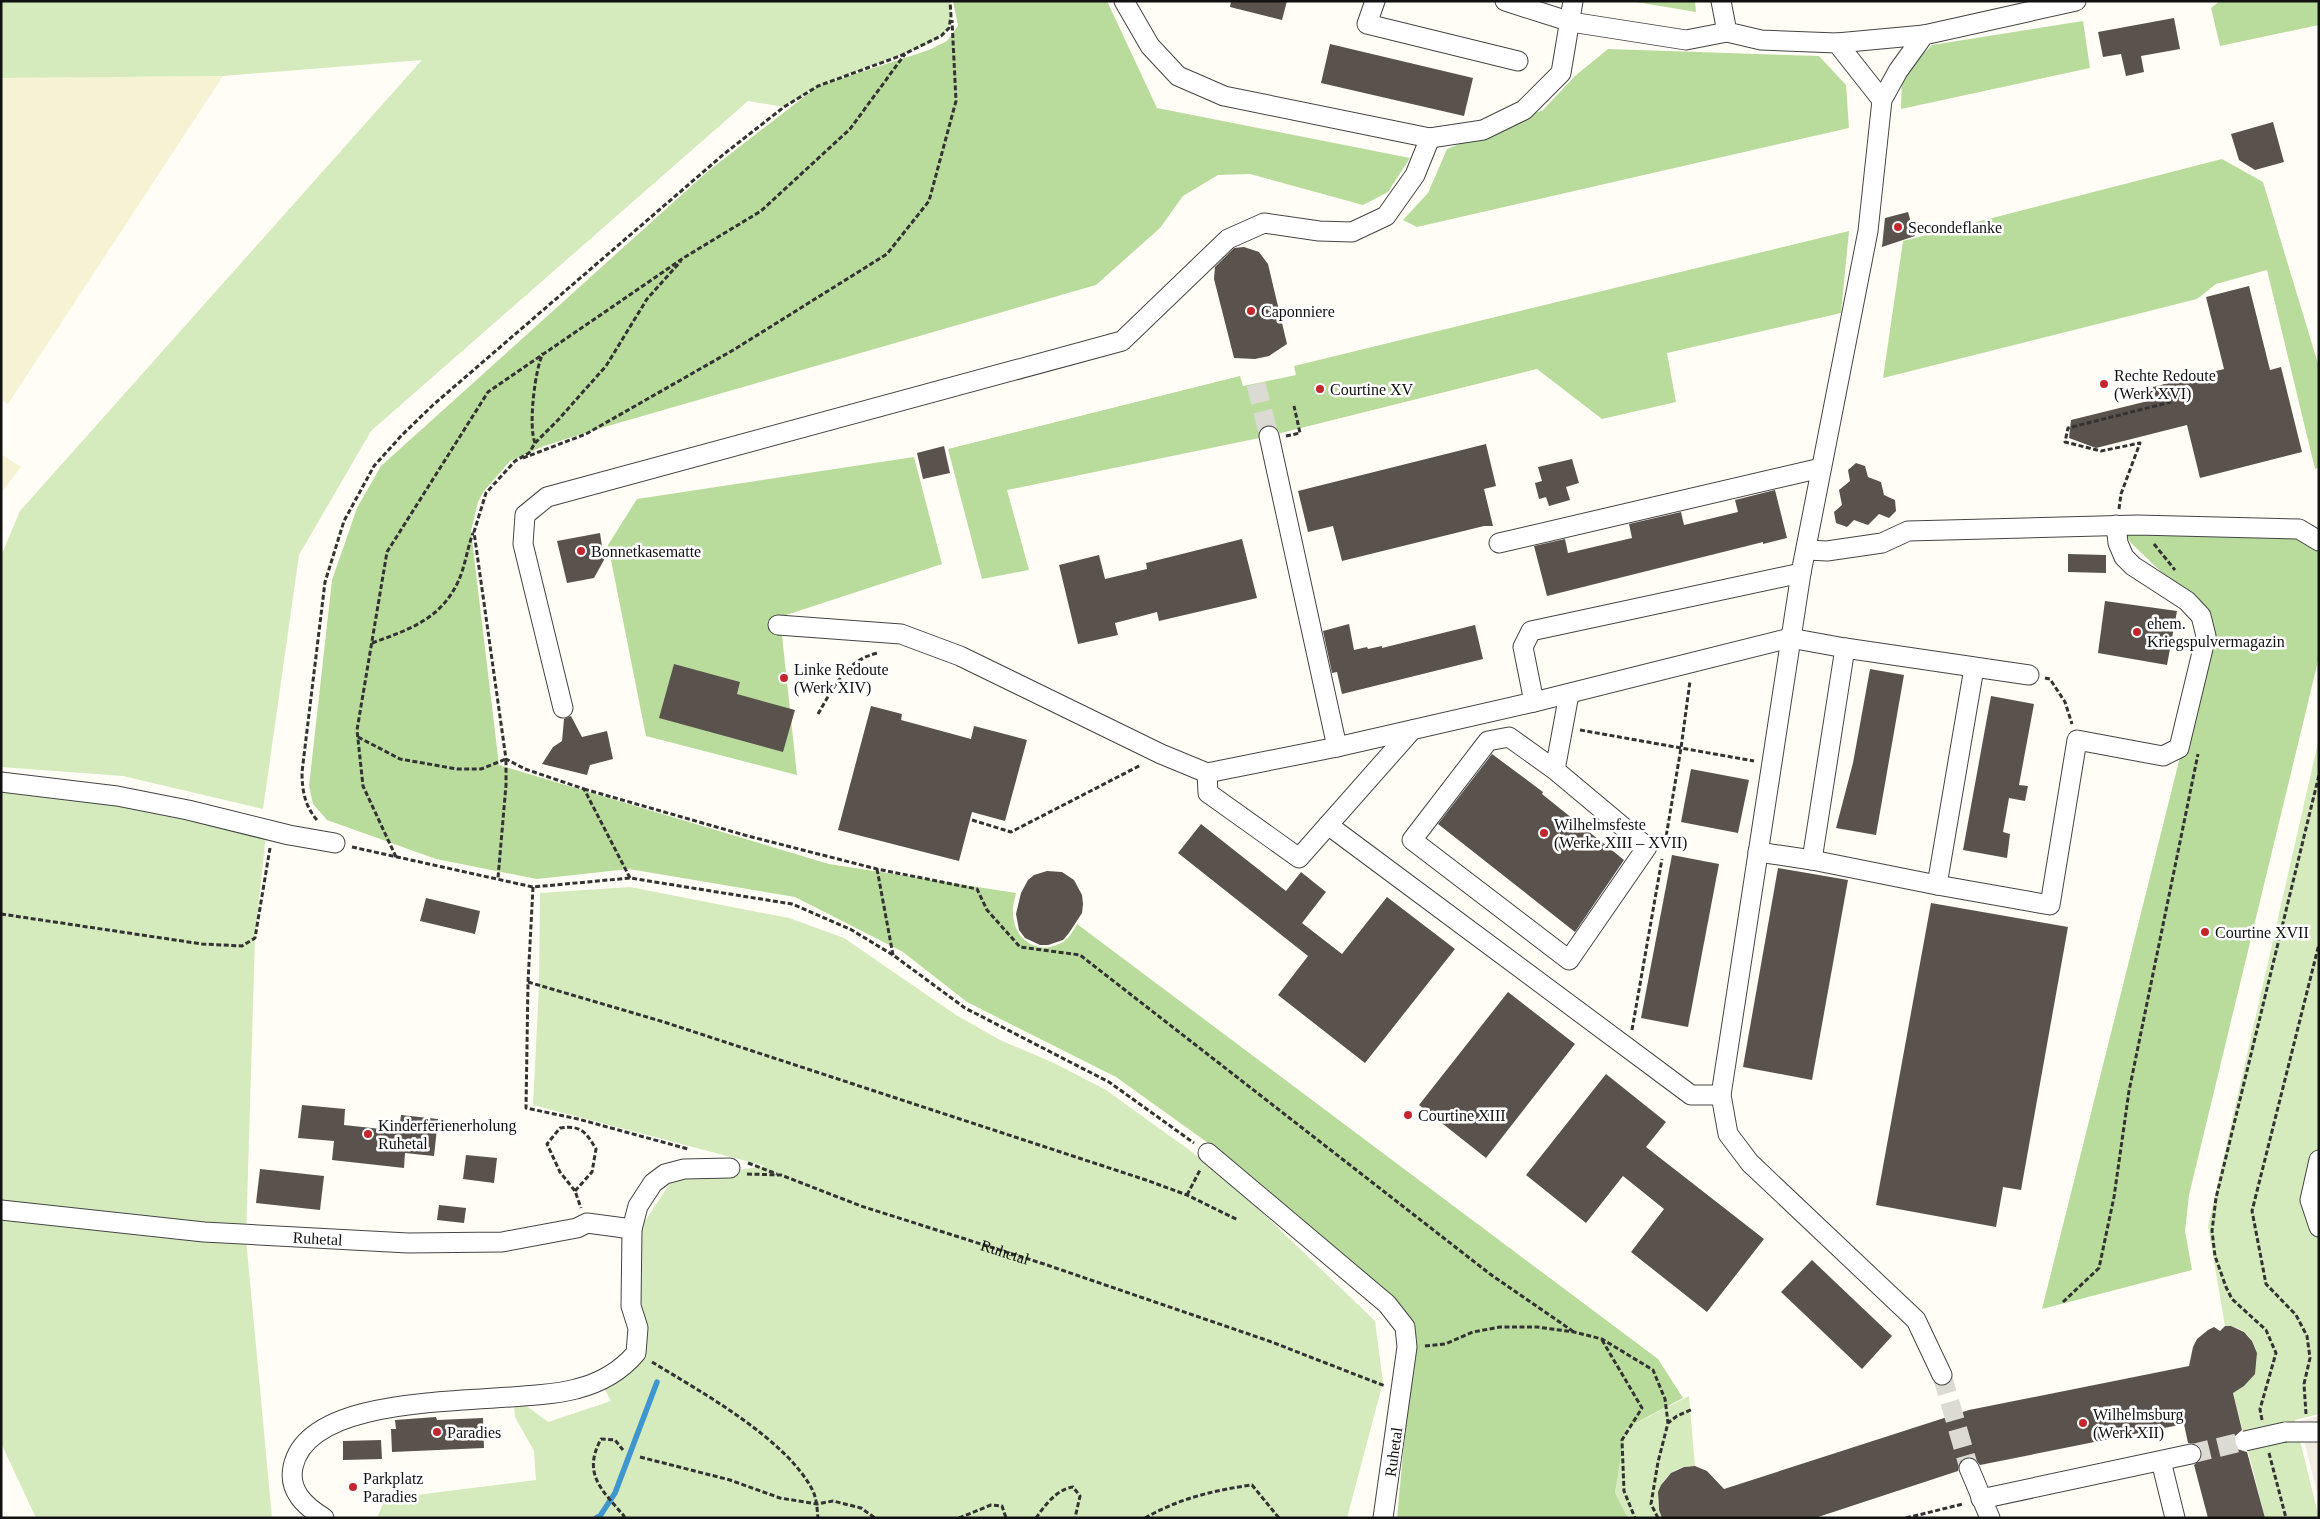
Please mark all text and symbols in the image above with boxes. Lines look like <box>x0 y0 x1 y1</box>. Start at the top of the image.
place label: Secondeflanke <box>1908 219 2002 236</box>
marker: Secondeflanke <box>1892 221 1904 233</box>
place label: Caponniere <box>1261 303 1335 321</box>
marker: Caponniere <box>1245 305 1257 317</box>
place label: Rechte Redoute (Werk XVI) <box>2114 367 2216 403</box>
marker: Rechte Redoute (Werk XVI) <box>2098 378 2110 390</box>
place label: Courtine XV <box>1330 381 1414 398</box>
marker: Courtine XV <box>1314 383 1326 395</box>
place label: Bonnetkasematte <box>591 543 701 560</box>
marker: Bonnetkasematte <box>575 545 587 557</box>
place label: ehem. Kriegspulvermagazin <box>2147 615 2285 651</box>
marker: ehem. Kriegspulvermagazin <box>2131 626 2143 638</box>
place label: Linke Redoute (Werk XIV) <box>794 661 889 697</box>
marker: Linke Redoute (Werk XIV) <box>778 672 790 684</box>
place label: Wilhelmsfeste (Werke XIII – XVII) <box>1554 816 1687 852</box>
marker: Wilhelmsfeste (Werke XIII – XVII) <box>1538 827 1550 839</box>
place label: Courtine XVII <box>2215 924 2309 941</box>
marker: Courtine XVII <box>2199 926 2211 938</box>
place label: Courtine XIII <box>1418 1107 1506 1124</box>
marker: Courtine XIII <box>1402 1109 1414 1121</box>
place label: Kinderferienerholung Ruhetal <box>378 1117 517 1152</box>
marker: Kinderferienerholung Ruhetal <box>362 1128 374 1140</box>
street label: Ruhetal <box>292 1229 343 1248</box>
street label: Ruhetal <box>979 1237 1032 1268</box>
place label: Wilhelmsburg (Werk XII) <box>2093 1406 2184 1442</box>
marker: Wilhelmsburg (Werk XII) <box>2077 1417 2089 1429</box>
place label: Paradies <box>447 1424 501 1441</box>
marker: Paradies <box>431 1426 443 1438</box>
street label: Ruhetal <box>1382 1426 1405 1478</box>
place label: Parkplatz Paradies <box>363 1470 423 1505</box>
marker: Parkplatz Paradies <box>347 1481 359 1493</box>

